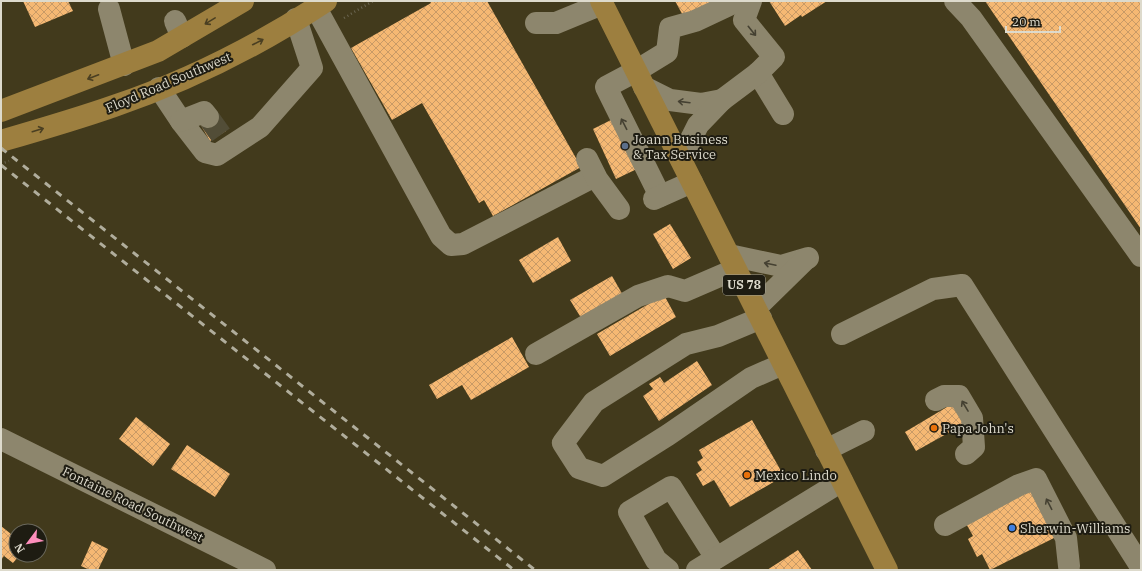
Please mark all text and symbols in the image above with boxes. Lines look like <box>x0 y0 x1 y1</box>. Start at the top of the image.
scale bar <box>1006 8 1060 34</box>
text: 20 m <box>1012 14 1041 29</box>
one-way arrow <box>204 17 216 25</box>
one-way arrow <box>748 25 757 36</box>
one-way arrow <box>251 38 263 45</box>
street label: Floyd Road Southwest <box>103 48 234 117</box>
one-way arrow <box>87 74 99 82</box>
one-way arrow <box>678 98 691 106</box>
one-way arrow <box>620 118 627 130</box>
one-way arrow <box>32 126 45 133</box>
place label: Joann Business & Tax Service <box>633 131 728 163</box>
marker: Joann Business & Tax Service <box>620 141 630 151</box>
one-way arrow <box>764 259 777 267</box>
road number: US 78 <box>723 275 765 295</box>
one-way arrow <box>961 400 969 412</box>
place label: Papa John's <box>942 420 1014 437</box>
marker: Papa John's <box>929 423 939 433</box>
street label: Fontaine Road Southwest <box>60 463 206 546</box>
place label: Mexico Lindo <box>755 467 837 484</box>
marker: Mexico Lindo <box>742 470 752 480</box>
one-way arrow <box>1045 498 1052 510</box>
place label: Sherwin-Williams <box>1020 520 1130 537</box>
north arrow <box>8 523 48 563</box>
marker: Sherwin-Williams <box>1007 523 1017 533</box>
text: N <box>11 541 28 556</box>

